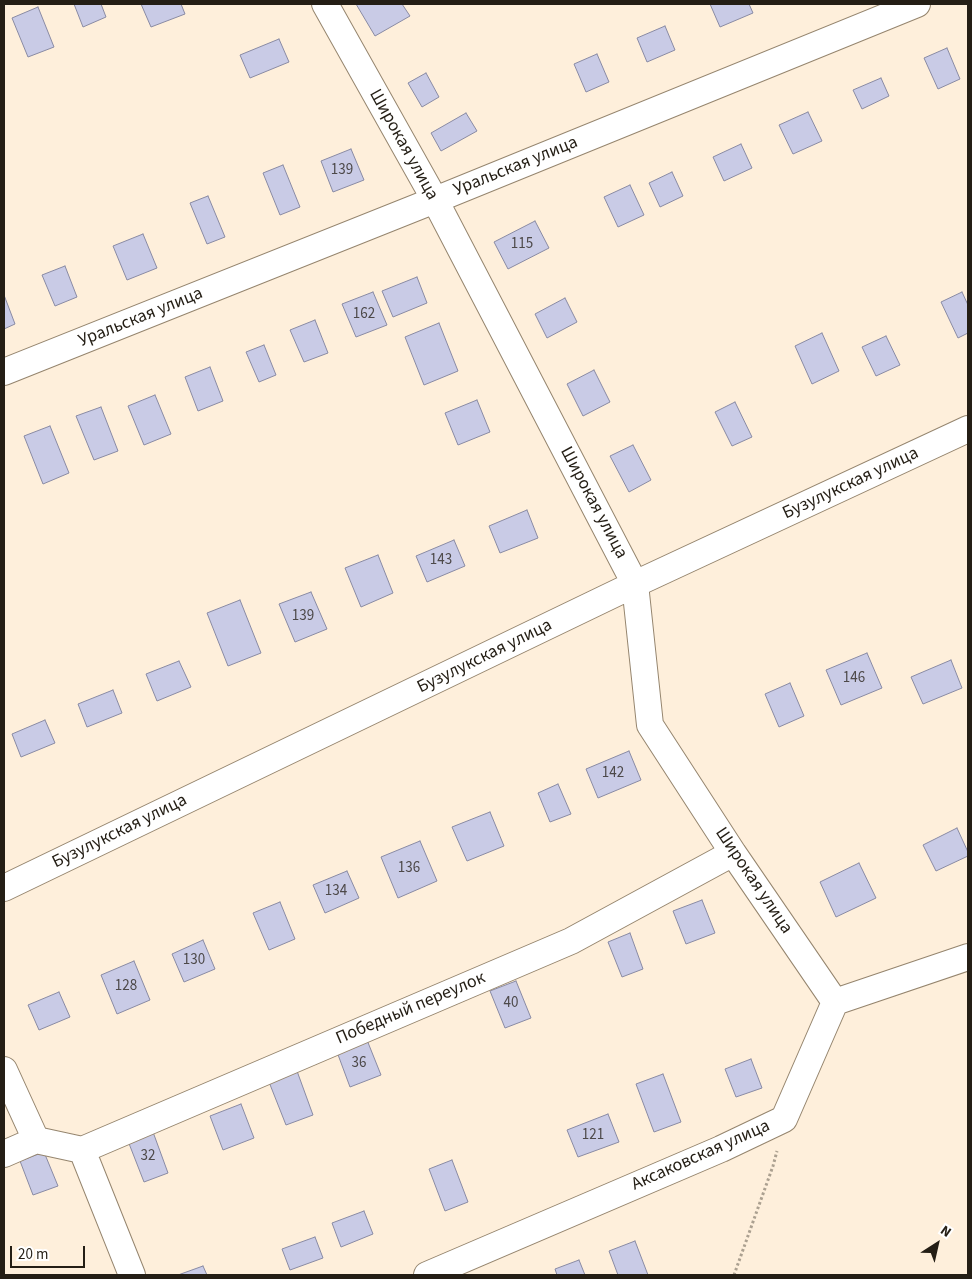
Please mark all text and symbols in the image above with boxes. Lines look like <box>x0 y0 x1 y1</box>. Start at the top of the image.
street label: Широкая улица <box>364 86 442 204</box>
street label: Уральская улица <box>451 132 581 202</box>
house number: 139 <box>331 162 353 180</box>
house number: 115 <box>511 236 533 254</box>
street label: Уральская улица <box>76 283 206 353</box>
house number: 162 <box>353 306 375 324</box>
street label: Широкая улица <box>554 443 632 563</box>
street label: Бузулукская улица <box>780 443 922 525</box>
house number: 143 <box>430 552 452 570</box>
house number: 139 <box>292 608 314 626</box>
street label: Бузулукская улица <box>414 615 556 699</box>
house number: 146 <box>843 670 865 688</box>
house number: 142 <box>602 765 624 783</box>
street label: Бузулукская улица <box>49 790 191 874</box>
street label: Широкая улица <box>710 824 796 938</box>
house number: 136 <box>398 860 420 878</box>
house number: 134 <box>325 883 347 901</box>
house number: 130 <box>183 952 205 970</box>
street label: Победный переулок <box>333 968 489 1050</box>
house number: 128 <box>115 978 137 996</box>
house number: 40 <box>504 995 518 1013</box>
house number: 36 <box>352 1055 366 1073</box>
street label: Аксаковская улица <box>629 1116 773 1196</box>
house number: 121 <box>582 1127 604 1145</box>
house number: 32 <box>141 1148 155 1166</box>
north arrow <box>912 1219 962 1269</box>
text: N <box>936 1221 955 1243</box>
scale bar <box>12 1236 88 1268</box>
text: 20 m <box>18 1244 48 1265</box>

